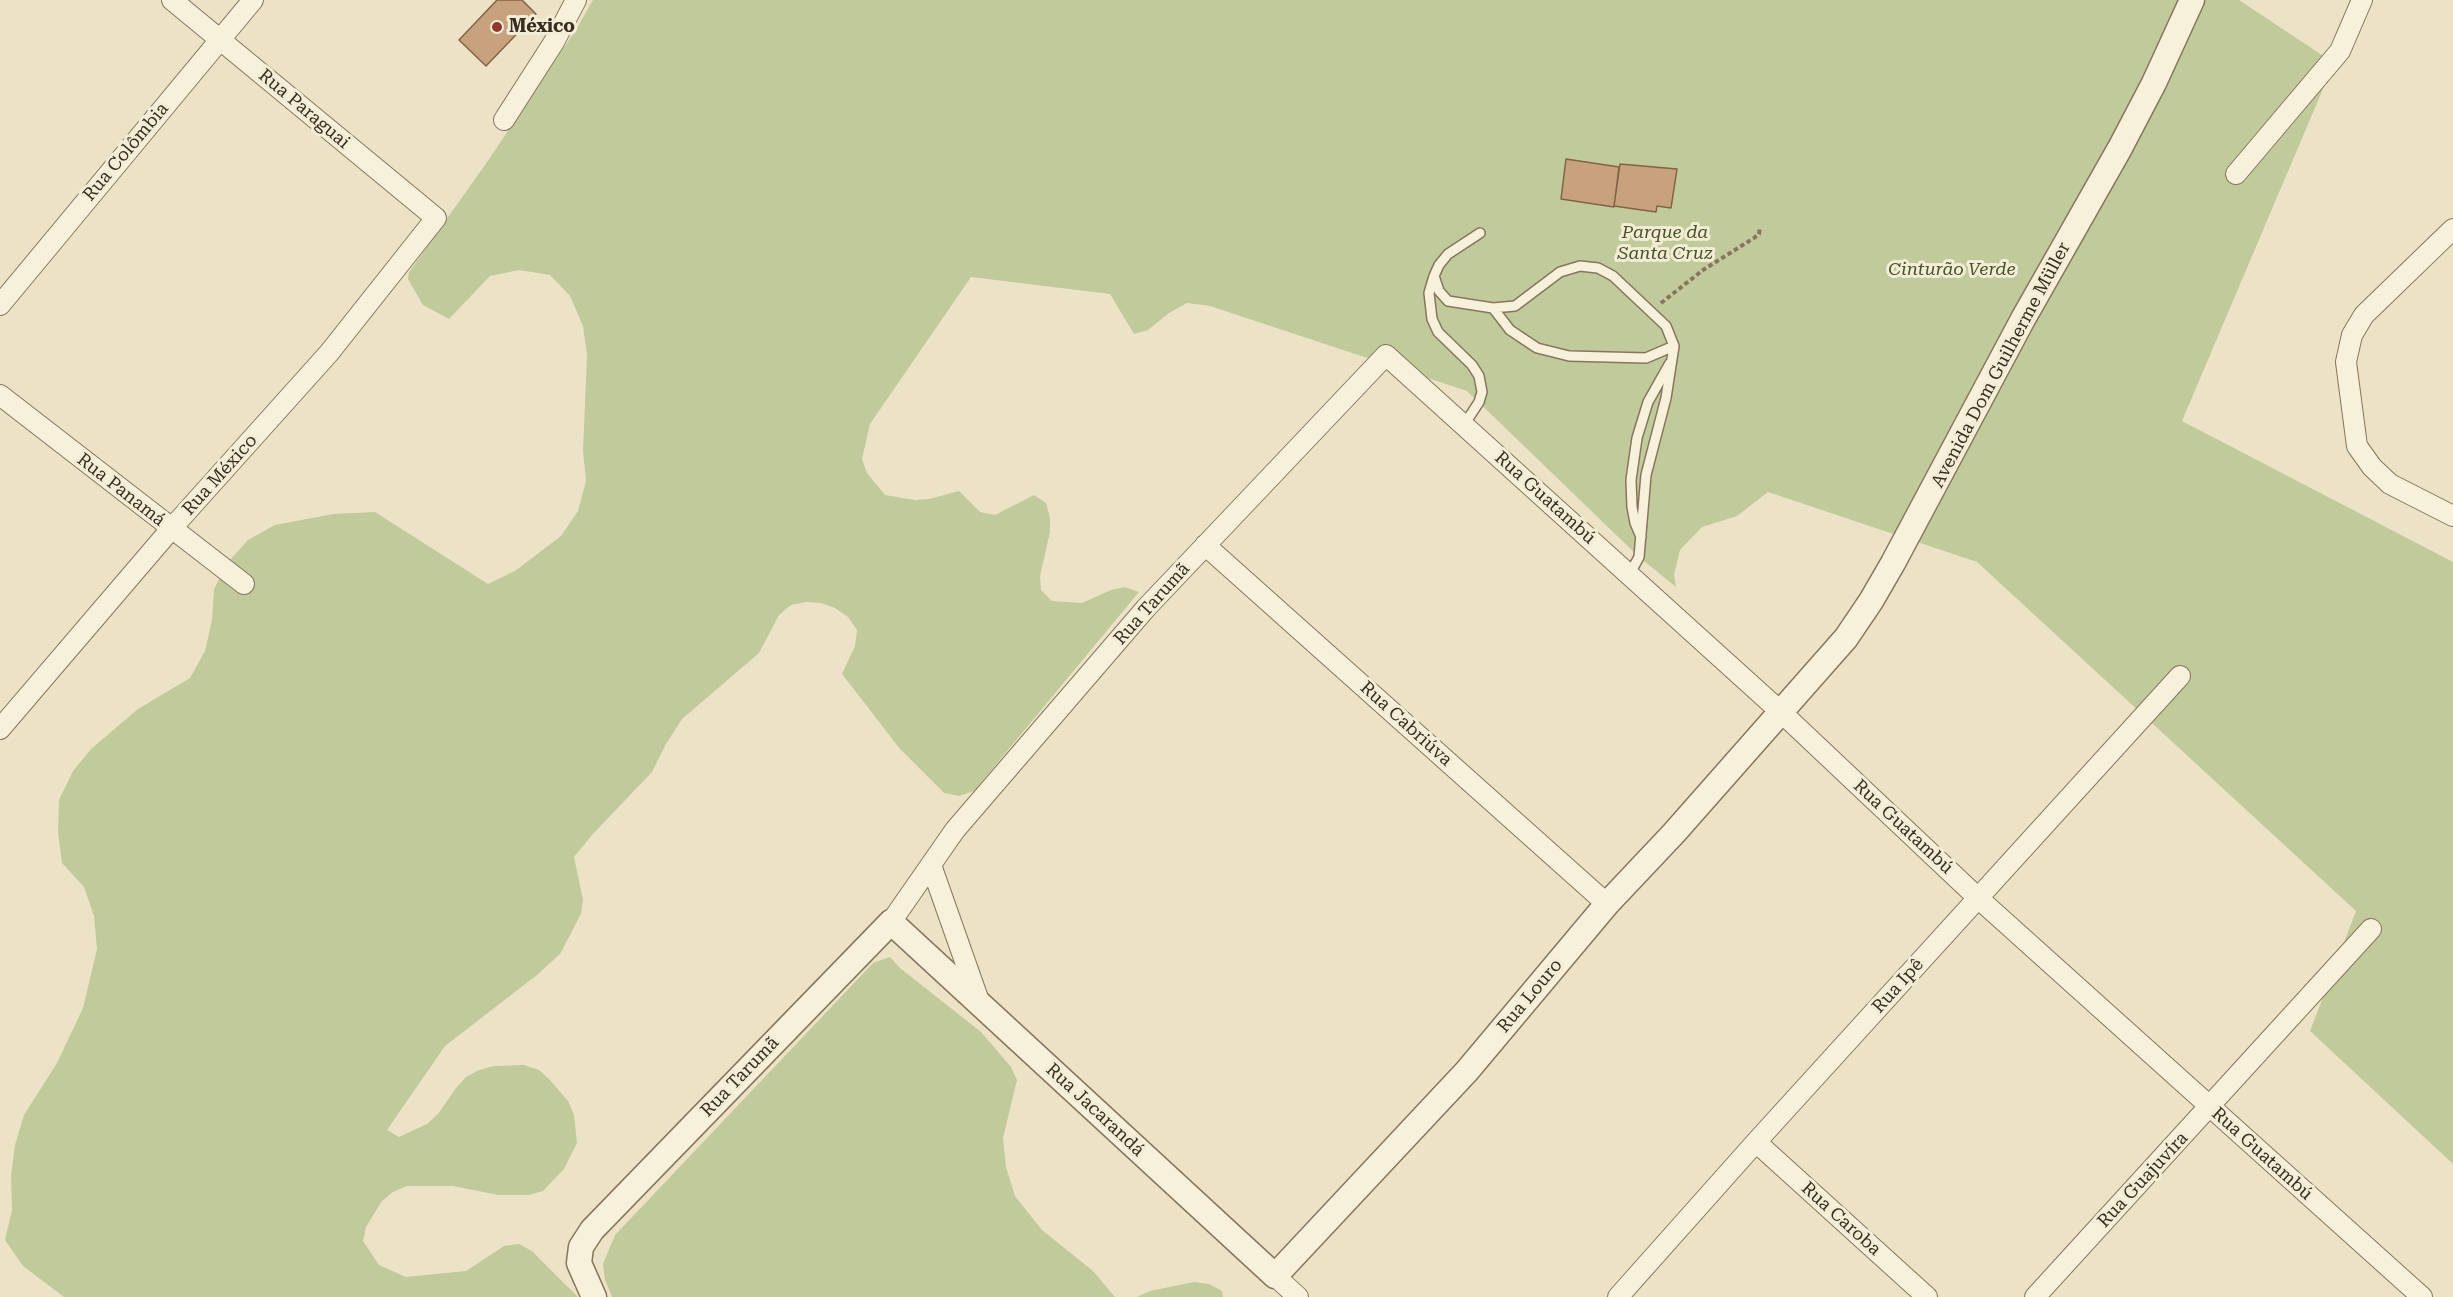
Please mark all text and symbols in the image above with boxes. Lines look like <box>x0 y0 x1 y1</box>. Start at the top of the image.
place label: México <box>509 16 575 38</box>
marker: México <box>490 20 504 34</box>
street label: Rua Paraguai <box>254 65 354 153</box>
street label: Rua Colômbia <box>79 98 173 206</box>
park label: Parque da Santa Cruz <box>1617 222 1713 264</box>
street label: Avenida Dom Guilherme Müller <box>1927 239 2075 491</box>
park label: Cinturão Verde <box>1888 259 2016 281</box>
street label: Rua México <box>178 430 262 520</box>
street label: Rua Guatambú <box>1490 447 1600 549</box>
street label: Rua Panamá <box>73 449 169 531</box>
street label: Rua Tarumã <box>1109 558 1195 650</box>
street label: Rua Cabriúva <box>1356 677 1456 771</box>
street label: Rua Guatambú <box>1849 775 1957 879</box>
street label: Rua Ipê <box>1868 954 1928 1018</box>
street label: Rua Louro <box>1493 955 1567 1037</box>
street label: Rua Tarumã <box>696 1032 784 1122</box>
street label: Rua Jacarandá <box>1041 1059 1149 1161</box>
street label: Rua Guatambú <box>2207 1103 2317 1205</box>
street label: Rua Guajuvíra <box>2093 1128 2193 1232</box>
street label: Rua Caroba <box>1797 1178 1885 1260</box>

